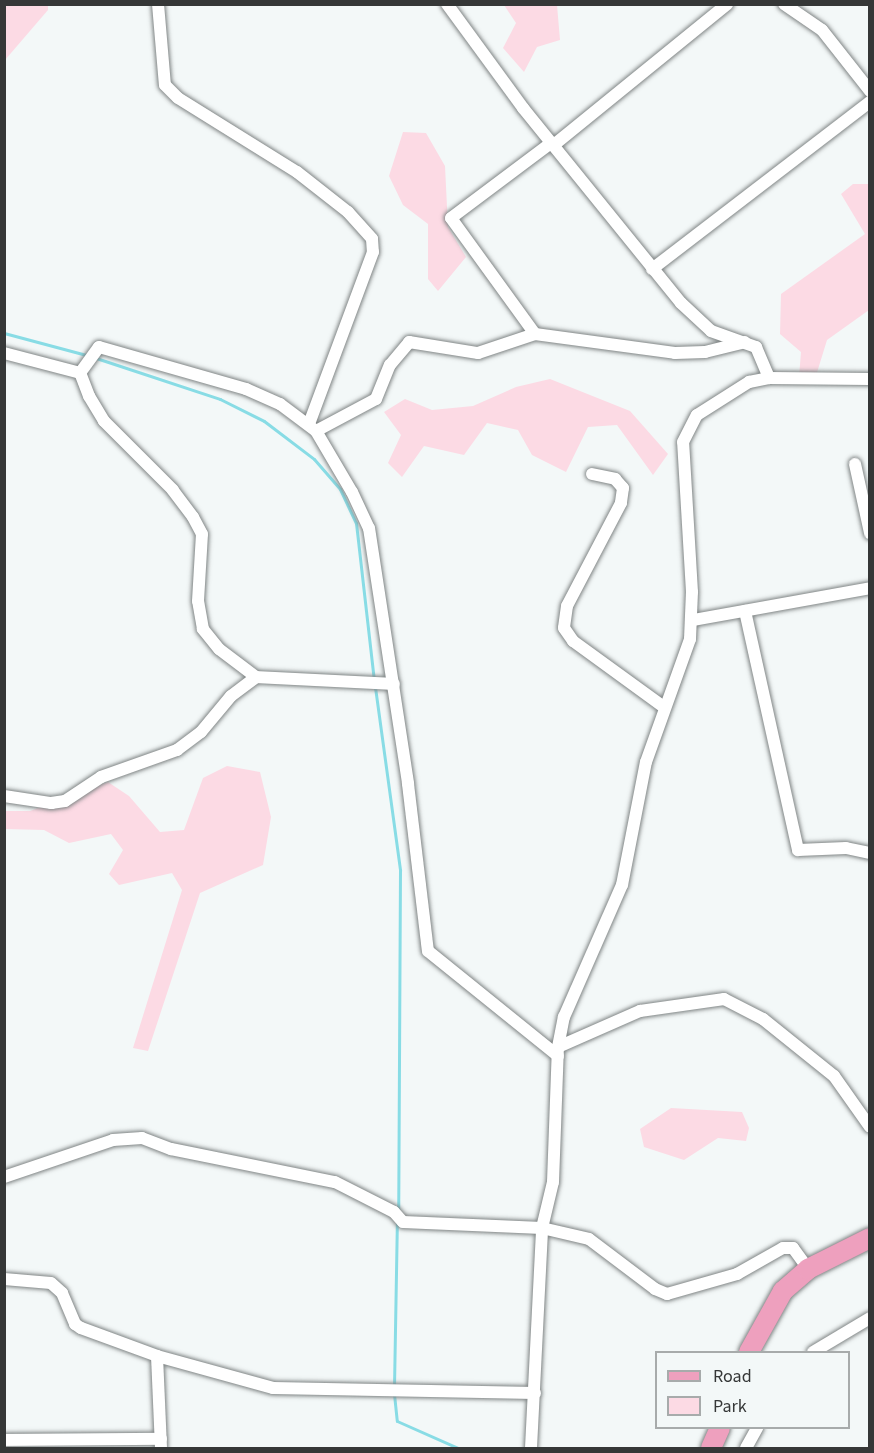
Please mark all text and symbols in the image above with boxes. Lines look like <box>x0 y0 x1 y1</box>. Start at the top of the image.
legend <box>655 1351 850 1429</box>
text: Road <box>713 1364 752 1389</box>
text: Park <box>713 1394 747 1419</box>

